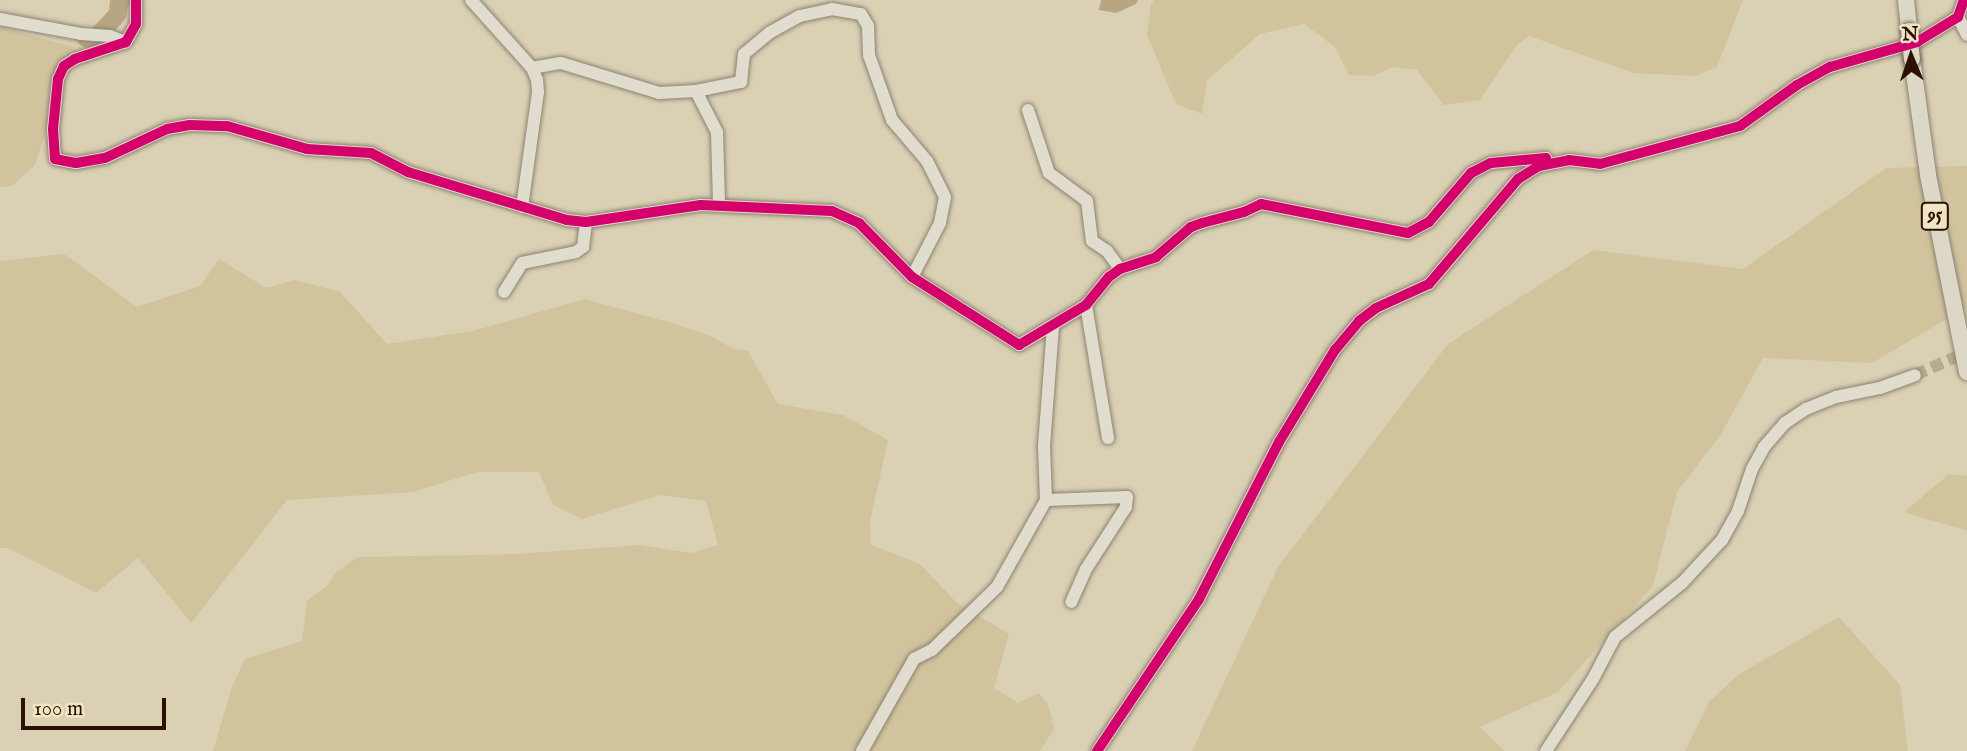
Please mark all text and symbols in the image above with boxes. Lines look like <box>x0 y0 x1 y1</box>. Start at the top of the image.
north arrow <box>1876 21 1946 91</box>
text: N <box>1902 23 1919 47</box>
road number: 95 <box>1919 202 1951 230</box>
scale bar <box>24 684 170 728</box>
text: 100 m <box>34 696 83 723</box>

